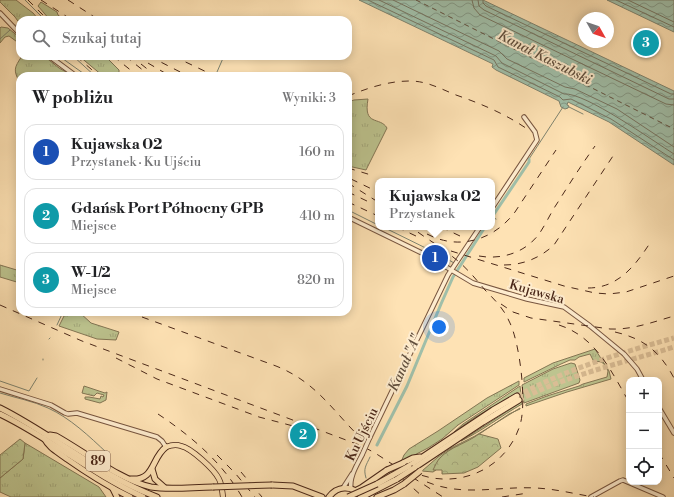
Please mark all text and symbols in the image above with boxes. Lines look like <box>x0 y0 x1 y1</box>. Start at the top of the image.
north arrow <box>578 12 614 48</box>
search box <box>16 16 352 60</box>
icon: search <box>30 27 52 49</box>
water label: Kanał Kaszubski <box>495 27 595 90</box>
pin: 3 <box>633 28 659 58</box>
text: Szukaj tutaj <box>62 29 142 48</box>
text: W pobliżu <box>32 87 113 109</box>
text: Wyniki: 3 <box>282 90 336 106</box>
text: Kujawska 02 <box>71 135 162 154</box>
text: 1 <box>43 144 49 160</box>
text: 160 m <box>299 144 335 160</box>
text: Przystanek · Ku Ujściu <box>71 154 201 170</box>
popup <box>375 178 495 230</box>
text: Kujawska 02 <box>389 187 481 206</box>
text: Gdańsk Port Północny GPB <box>71 199 264 218</box>
text: Przystanek <box>389 206 455 222</box>
text: 2 <box>42 208 50 224</box>
text: 410 m <box>299 208 335 224</box>
text: Miejsce <box>71 218 116 234</box>
pin: 1 <box>422 243 448 273</box>
text: W-1/2 <box>71 263 111 282</box>
text: 3 <box>42 272 50 288</box>
text: 820 m <box>297 272 335 288</box>
street label: Kujawska <box>507 276 566 308</box>
text: Miejsce <box>71 282 116 298</box>
your location <box>429 317 449 337</box>
water label: Kanał "A" <box>384 331 426 395</box>
map controls <box>626 377 662 485</box>
button: + <box>626 377 662 413</box>
street label: Ku Ujściu <box>342 405 382 464</box>
button: − <box>626 413 662 449</box>
pin: 2 <box>290 420 316 450</box>
button: locate <box>626 449 662 485</box>
road number: 89 <box>86 451 110 471</box>

